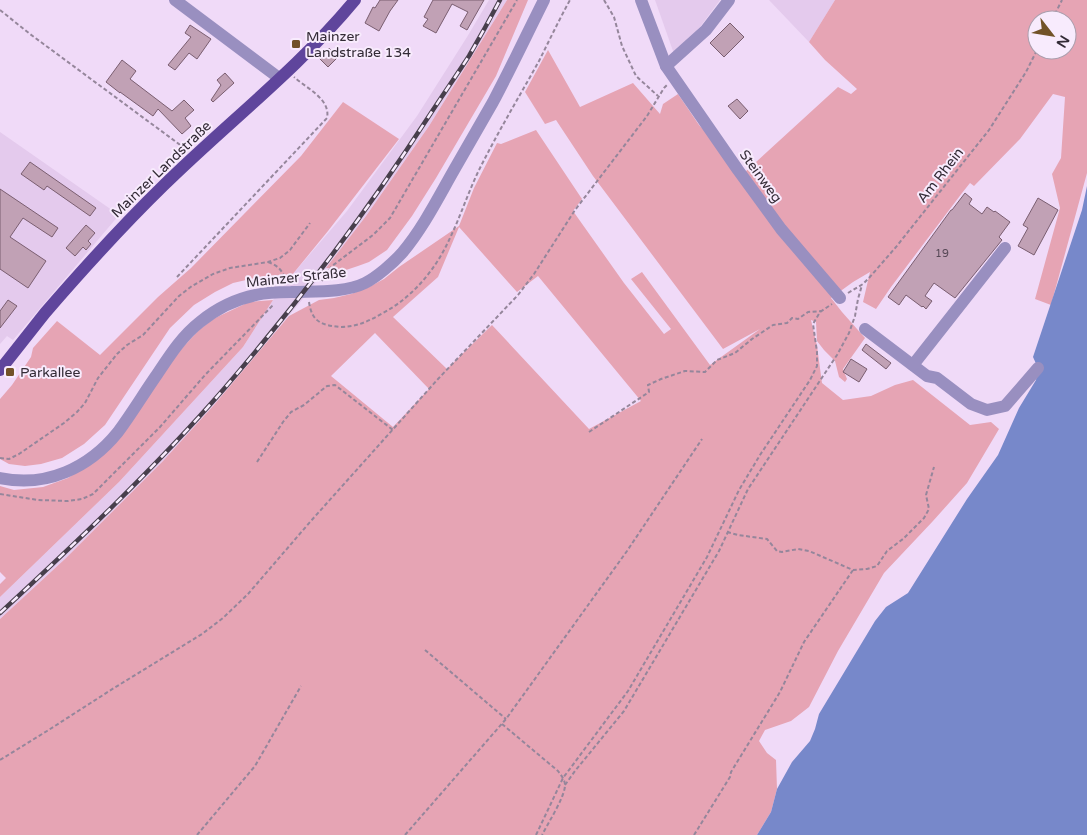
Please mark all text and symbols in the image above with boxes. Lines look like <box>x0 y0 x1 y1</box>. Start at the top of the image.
north arrow <box>1027 10 1077 60</box>
place label: Mainzer Landstraße 134 <box>306 28 411 61</box>
text: N <box>1053 32 1073 51</box>
marker: Mainzer Landstraße 134 <box>290 38 302 50</box>
street label: Mainzer Landstraße <box>108 117 215 221</box>
street label: Am Rhein <box>914 144 967 206</box>
street label: Steinweg <box>736 147 785 206</box>
house number: 19 <box>935 247 949 260</box>
street label: Mainzer Straße <box>245 264 347 291</box>
place label: Parkallee <box>20 364 81 381</box>
marker: Parkallee <box>4 366 16 378</box>

